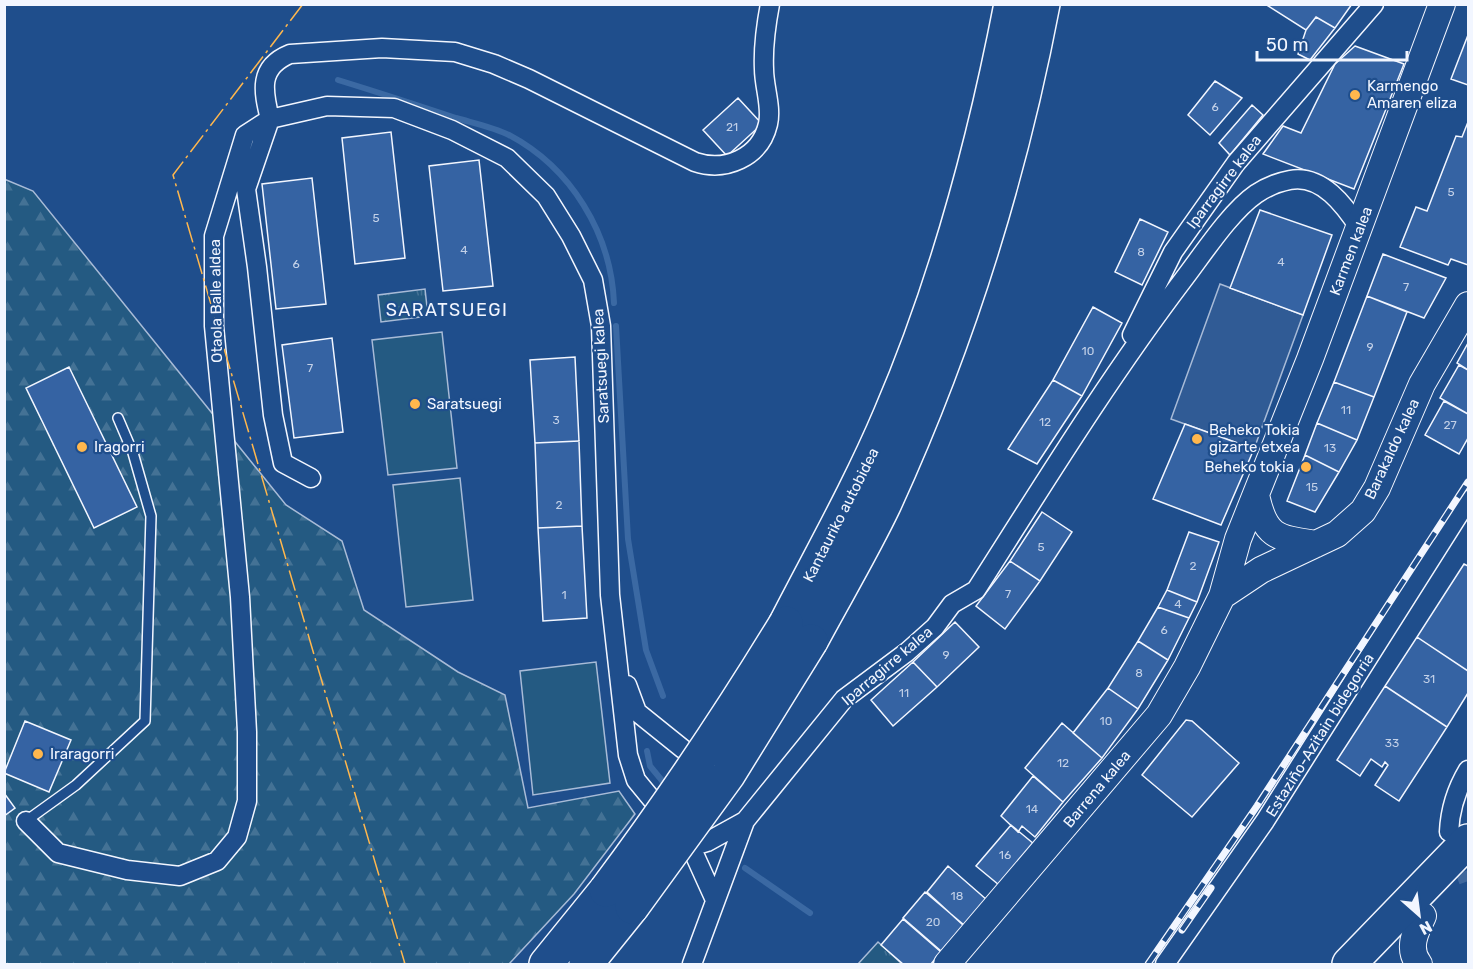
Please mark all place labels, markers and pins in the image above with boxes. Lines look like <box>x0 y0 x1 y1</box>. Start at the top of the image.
place label: Karmengo Amaren eliza <box>1367 77 1457 112</box>
marker: Karmengo Amaren eliza <box>1348 88 1362 102</box>
place label: Saratsuegi <box>427 395 502 413</box>
marker: Saratsuegi <box>408 397 422 411</box>
place label: Beheko Tokia gizarte etxea <box>1209 421 1300 456</box>
marker: Beheko Tokia gizarte etxea <box>1190 432 1204 446</box>
place label: Iragorri <box>94 438 145 456</box>
marker: Iragorri <box>75 440 89 454</box>
place label: Beheko tokia <box>1205 458 1294 476</box>
marker: Beheko tokia <box>1299 460 1313 474</box>
place label: Iraragorri <box>50 745 114 763</box>
marker: Iraragorri <box>31 747 45 761</box>

